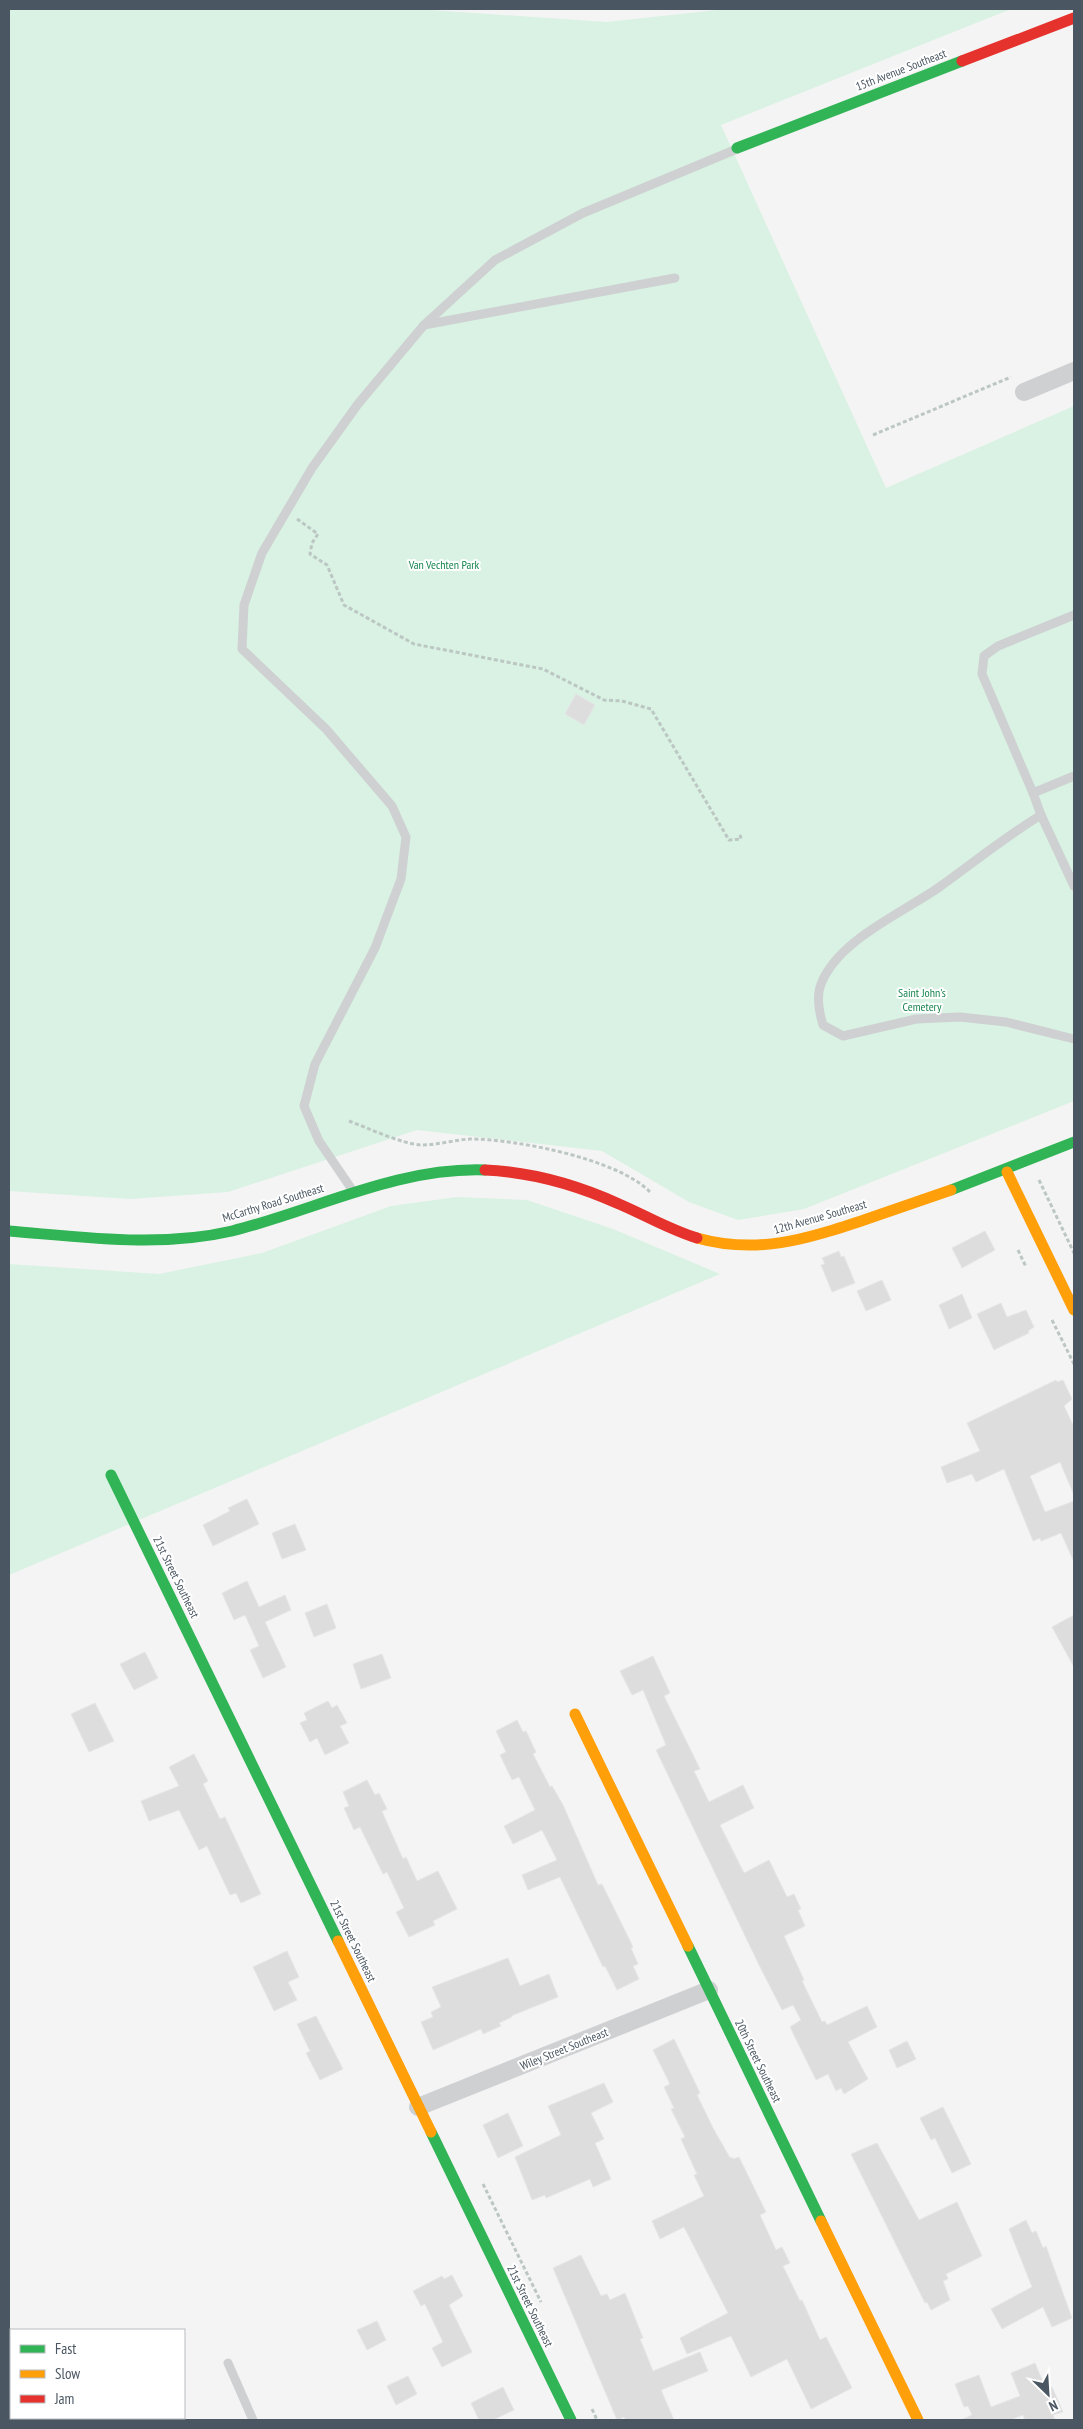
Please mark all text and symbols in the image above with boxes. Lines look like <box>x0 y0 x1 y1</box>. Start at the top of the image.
street label: 15th Avenue Southeast <box>853 45 949 94</box>
park label: Van Vechten Park <box>408 557 480 572</box>
park label: Saint John's Cemetery <box>898 985 946 1014</box>
street label: McCarthy Road Southeast <box>220 1180 326 1225</box>
street label: 12th Avenue Southeast <box>772 1196 869 1237</box>
street label: 21st Street Southeast <box>150 1533 203 1621</box>
street label: 21st Street Southeast <box>327 1897 380 1985</box>
street label: 20th Street Southeast <box>732 2017 785 2105</box>
street label: Wiley Street Southeast <box>518 2024 611 2073</box>
street label: 21st Street Southeast <box>504 2262 557 2350</box>
legend <box>10 2329 185 2419</box>
text: Fast <box>55 2339 76 2358</box>
text: Slow <box>55 2364 80 2383</box>
north arrow <box>1023 2369 1073 2419</box>
text: Jam <box>54 2389 74 2408</box>
text: N <box>1046 2396 1061 2416</box>

